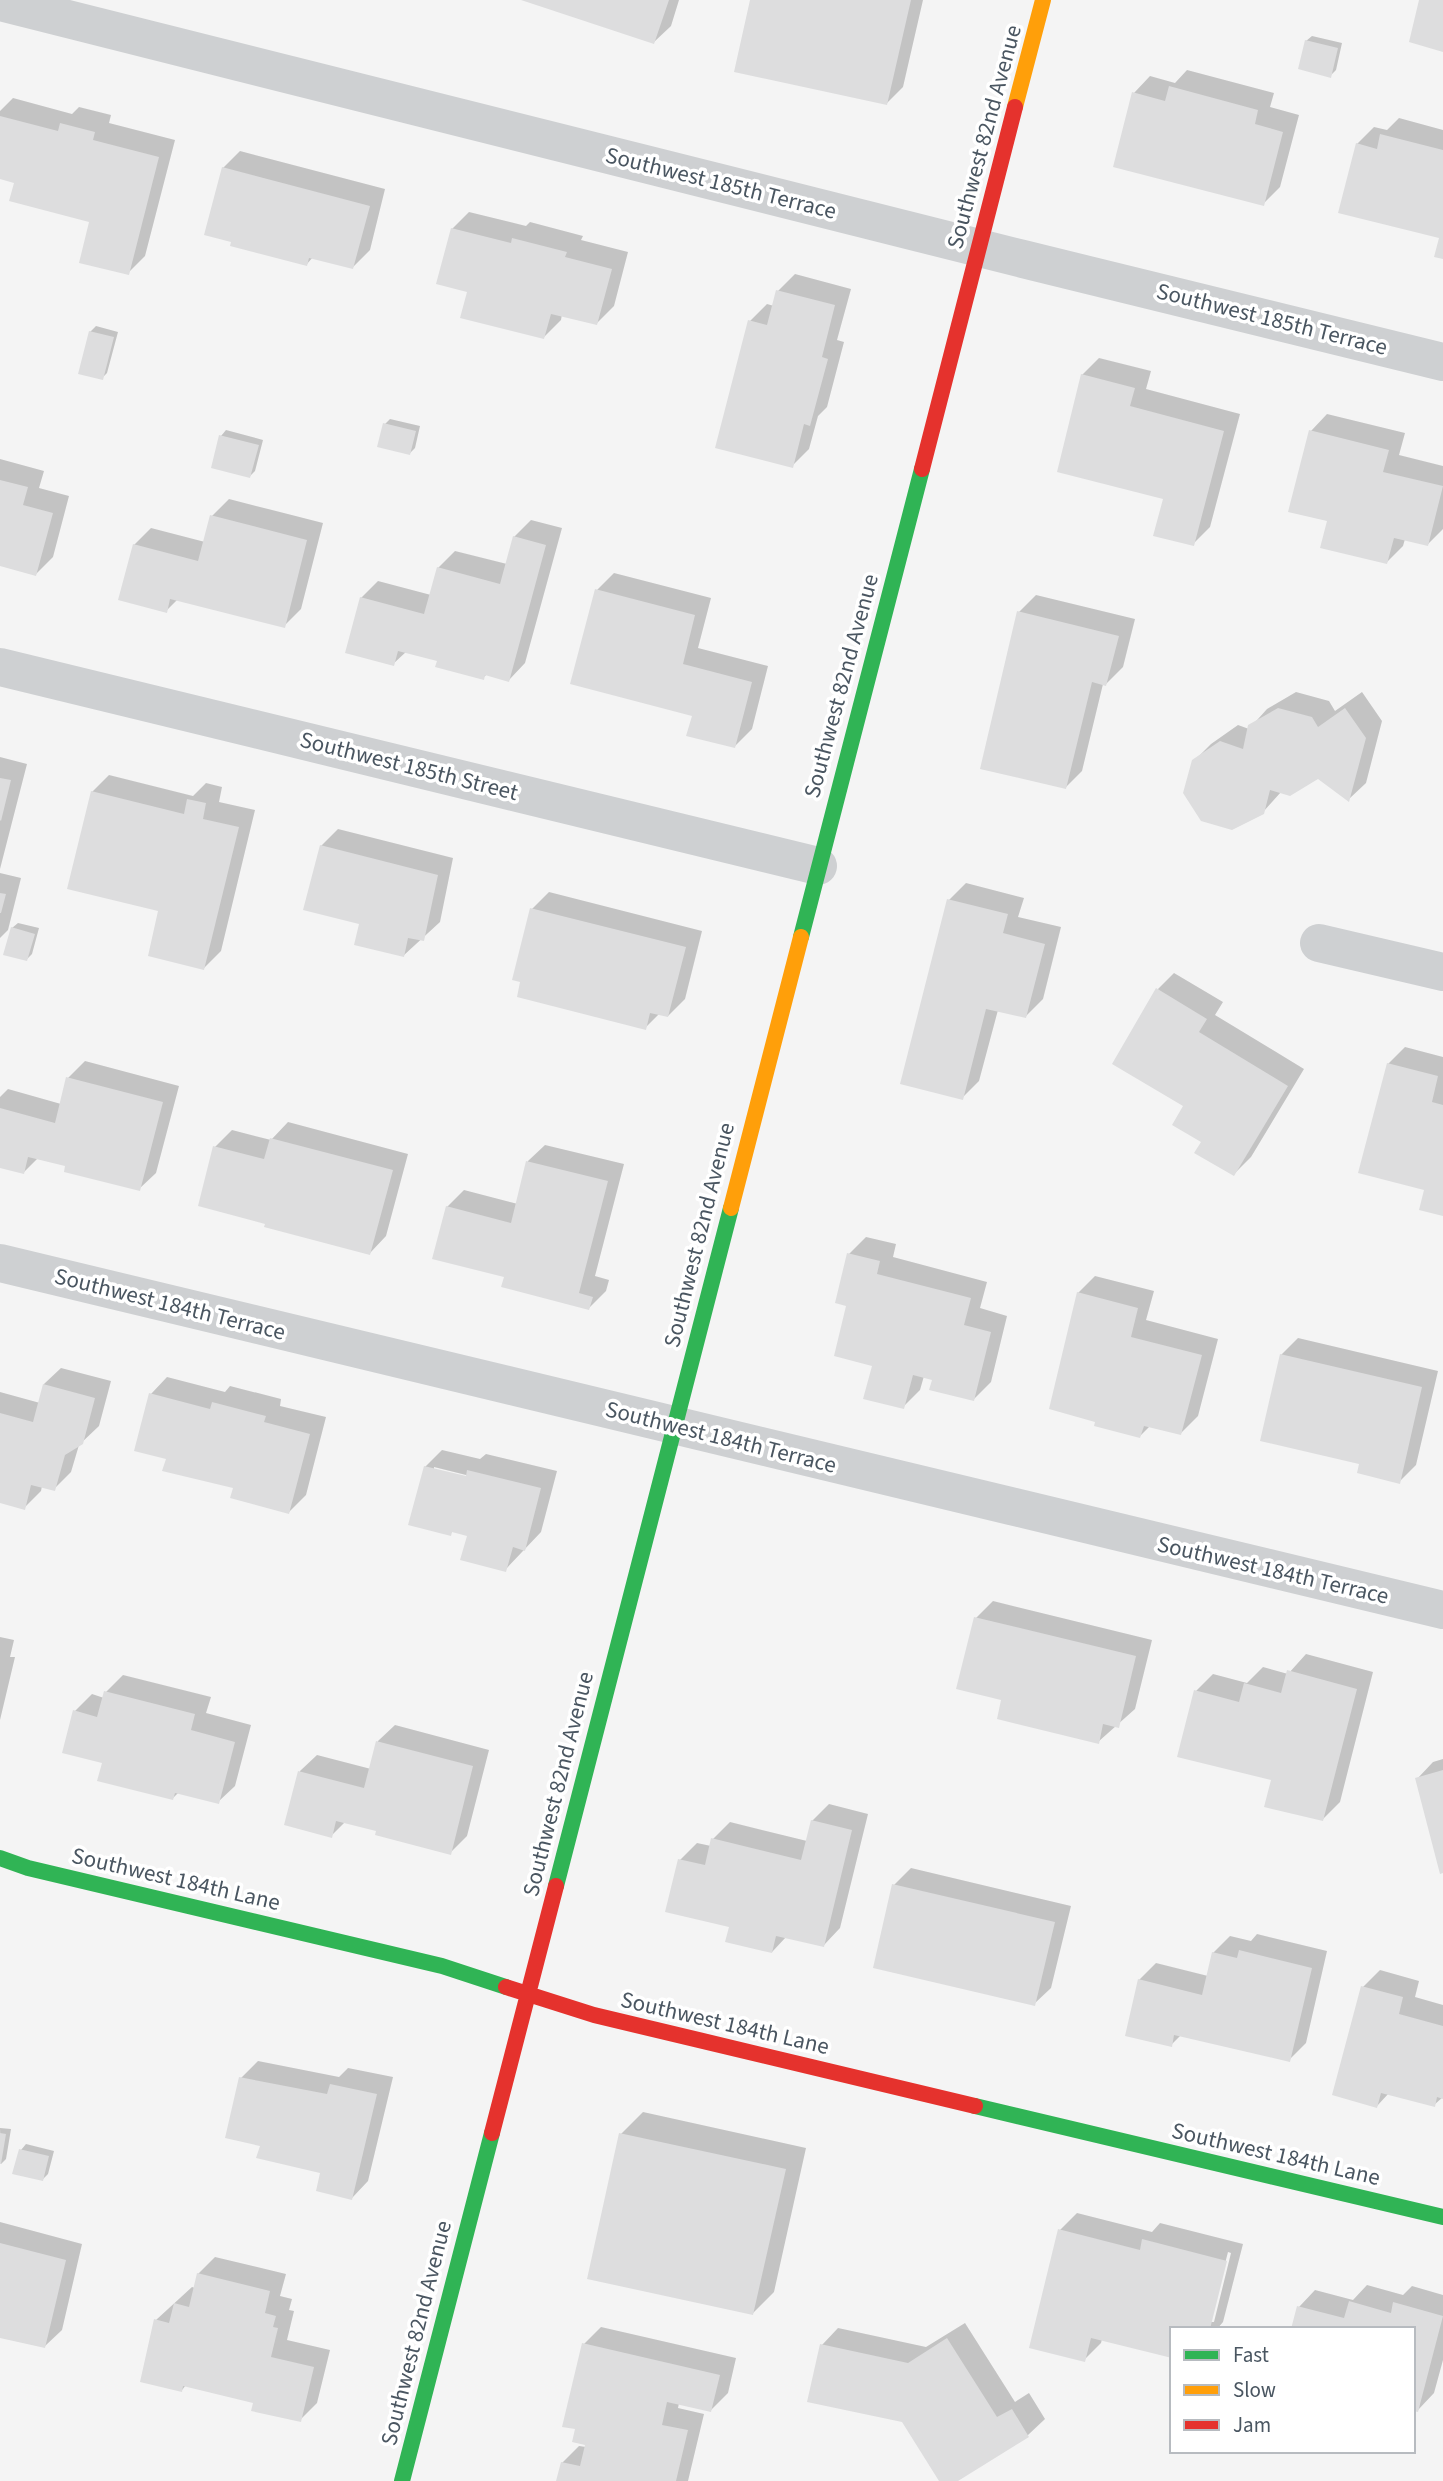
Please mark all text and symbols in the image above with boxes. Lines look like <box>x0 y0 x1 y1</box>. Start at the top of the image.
street label: Southwest 82nd Avenue <box>938 21 1030 253</box>
street label: Southwest 185th Terrace <box>602 138 840 228</box>
street label: Southwest 185th Terrace <box>1153 274 1391 364</box>
street label: Southwest 82nd Avenue <box>795 570 887 802</box>
street label: Southwest 185th Street <box>296 723 522 809</box>
street label: Southwest 82nd Avenue <box>655 1119 743 1351</box>
street label: Southwest 184th Terrace <box>51 1259 289 1349</box>
street label: Southwest 184th Terrace <box>602 1392 840 1482</box>
street label: Southwest 184th Terrace <box>1154 1527 1392 1613</box>
street label: Southwest 82nd Avenue <box>514 1668 602 1900</box>
street label: Southwest 184th Lane <box>69 1839 283 1919</box>
street label: Southwest 184th Lane <box>618 1983 832 2063</box>
street label: Southwest 184th Lane <box>1169 2114 1383 2194</box>
street label: Southwest 82nd Avenue <box>372 2217 460 2449</box>
legend <box>1170 2327 1415 2453</box>
text: Fast <box>1233 2340 1269 2370</box>
text: Slow <box>1233 2375 1276 2405</box>
text: Jam <box>1233 2410 1271 2440</box>

